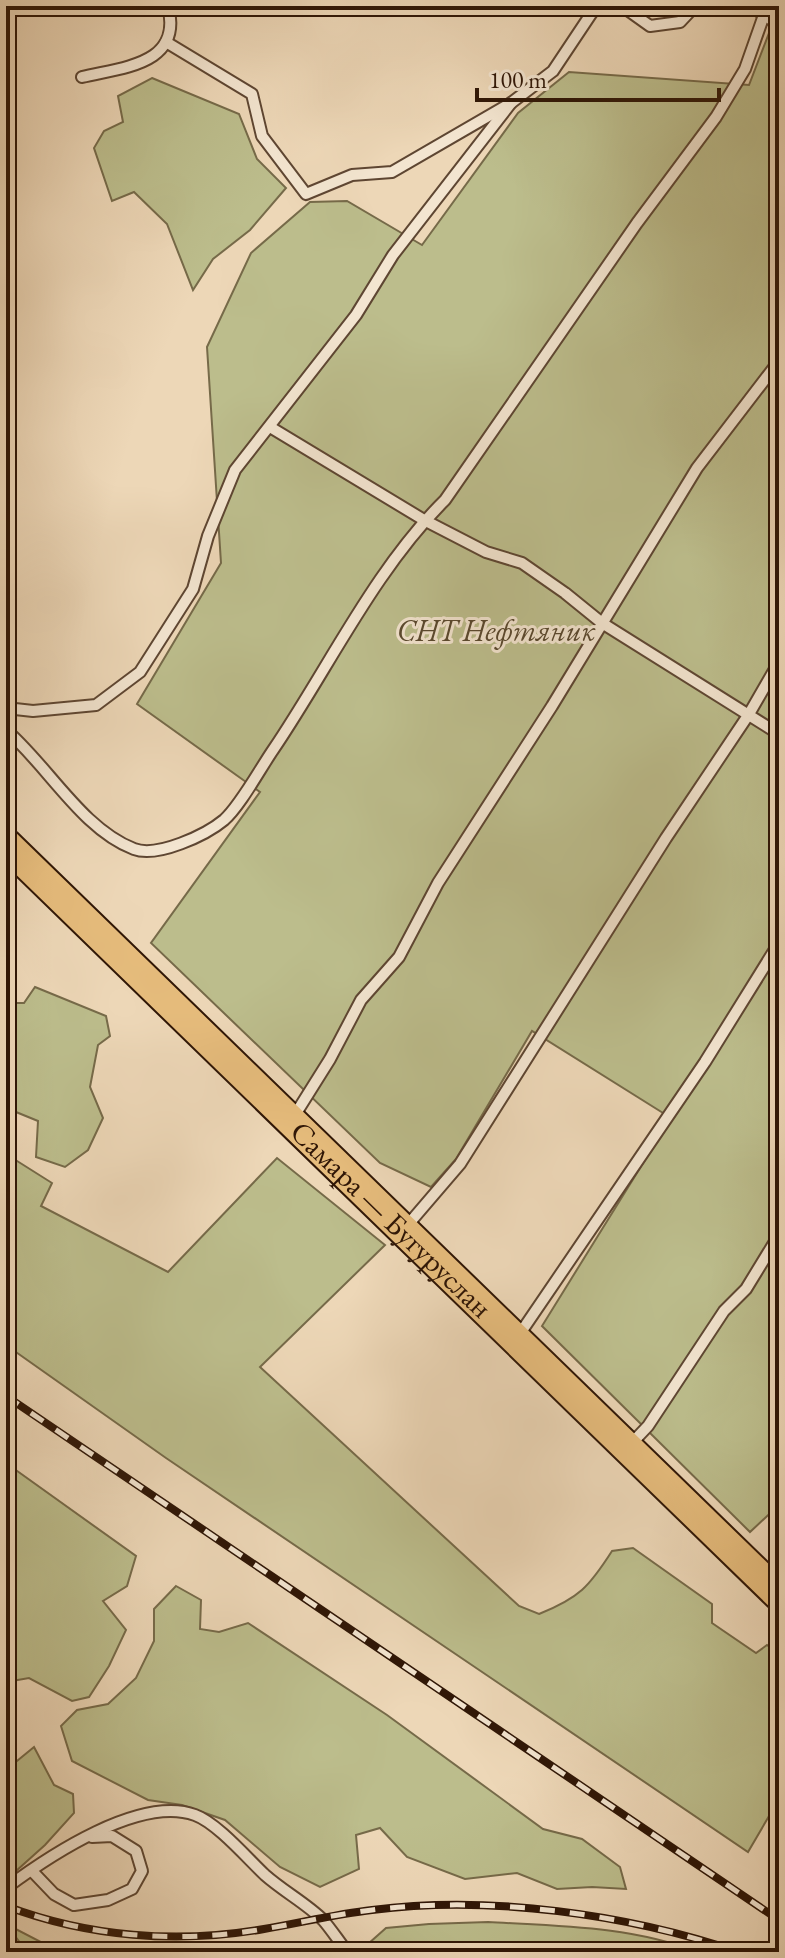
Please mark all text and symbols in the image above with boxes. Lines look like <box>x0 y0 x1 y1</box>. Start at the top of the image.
scale bar <box>477 52 719 102</box>
text: 100 m <box>489 64 547 95</box>
park label: СНТ Нефтяник <box>397 611 596 650</box>
street label: Самара — Бугуруслан <box>283 1112 501 1326</box>

